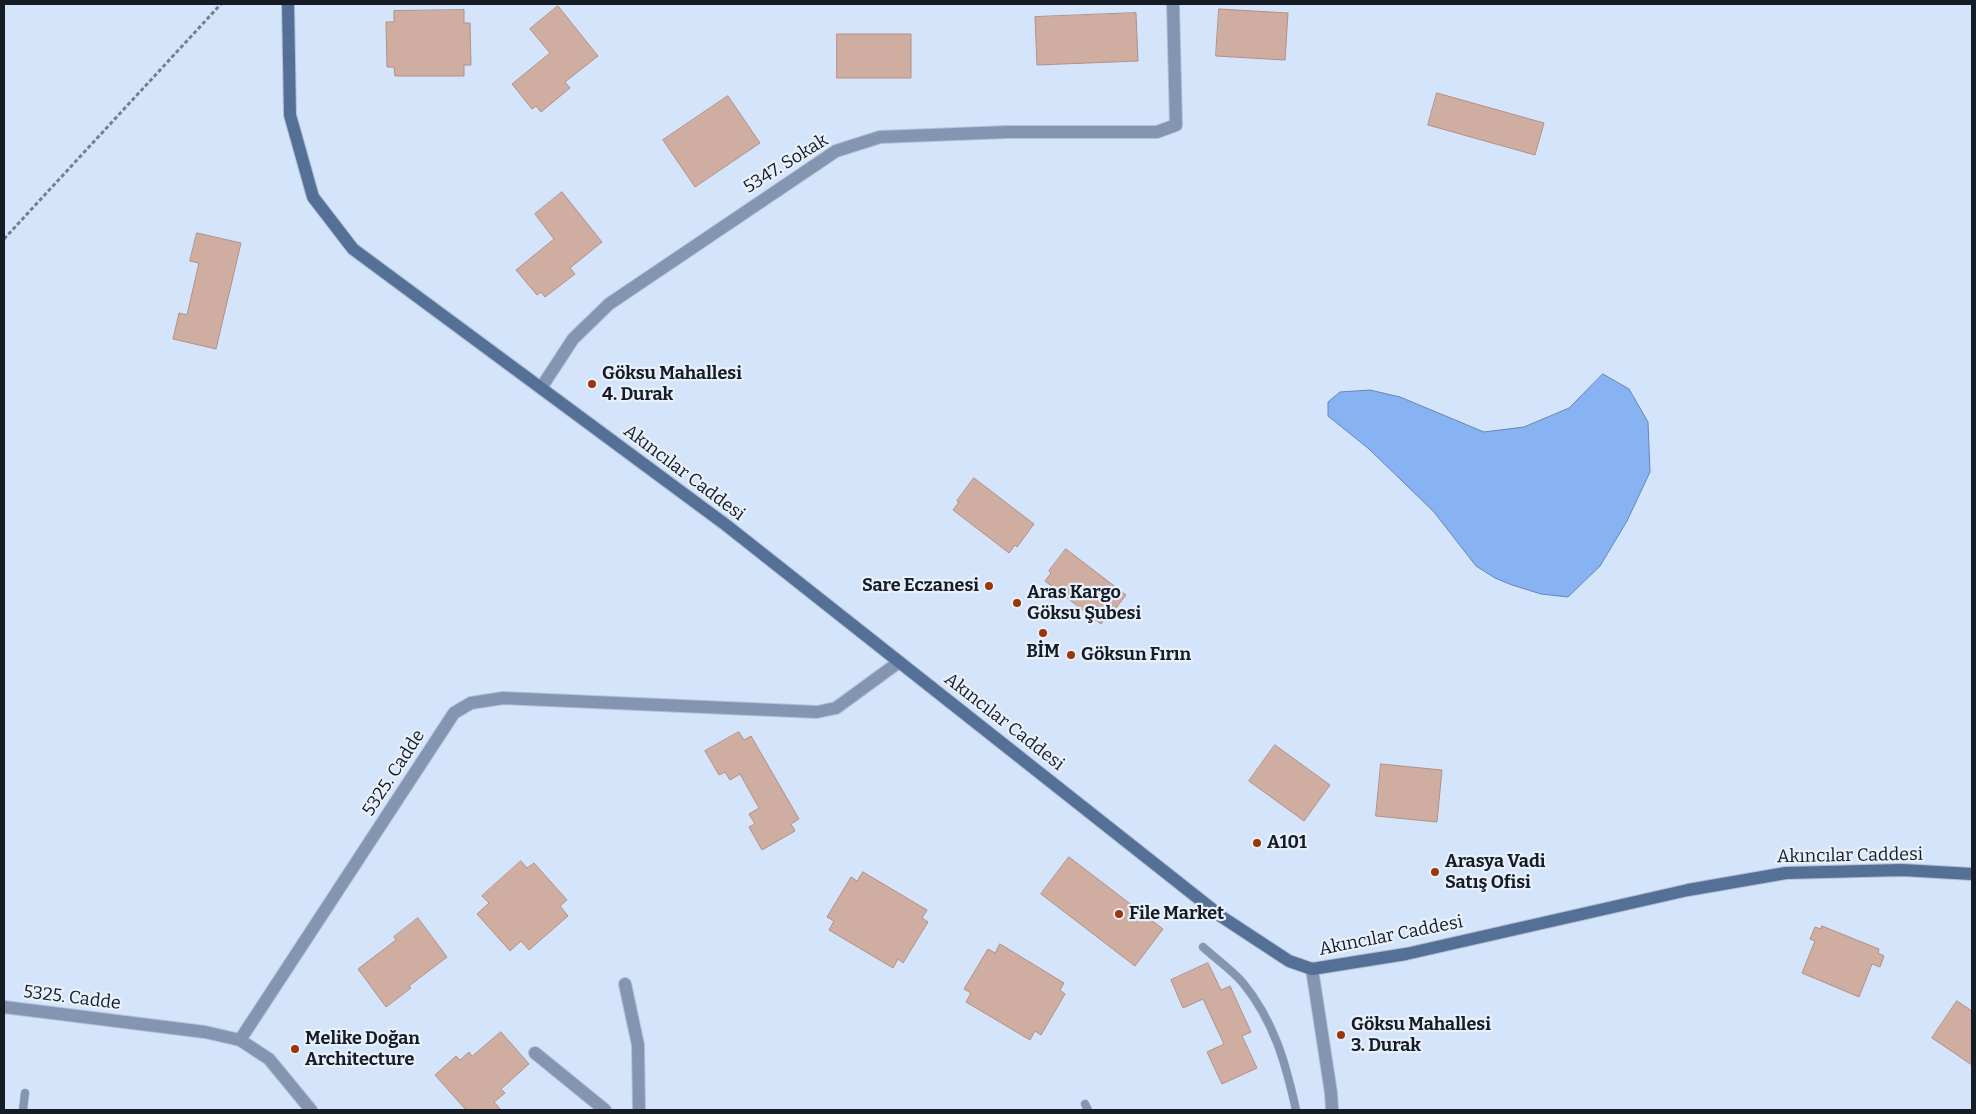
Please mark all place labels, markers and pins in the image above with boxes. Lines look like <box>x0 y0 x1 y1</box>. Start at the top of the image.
place label: Göksu Mahallesi 4. Durak <box>602 363 742 406</box>
marker: Göksu Mahallesi 4. Durak <box>586 378 598 390</box>
place label: Sare Eczanesi <box>862 575 979 597</box>
marker: Sare Eczanesi <box>983 580 995 592</box>
place label: Aras Kargo Göksu Şubesi <box>1027 582 1141 624</box>
marker: Aras Kargo Göksu Şubesi <box>1011 597 1023 609</box>
marker: BİM <box>1037 627 1049 639</box>
place label: BİM <box>1026 641 1060 663</box>
place label: Göksun Fırın <box>1081 644 1191 666</box>
marker: Göksun Fırın <box>1065 649 1077 661</box>
place label: A101 <box>1267 832 1307 854</box>
marker: A101 <box>1251 837 1263 849</box>
place label: Arasya Vadi Satış Ofisi <box>1445 851 1546 894</box>
marker: Arasya Vadi Satış Ofisi <box>1429 866 1441 878</box>
place label: File Market <box>1129 903 1224 925</box>
marker: File Market <box>1113 908 1125 920</box>
place label: Göksu Mahallesi 3. Durak <box>1351 1014 1491 1056</box>
place label: Melike Doğan Architecture <box>305 1028 420 1070</box>
marker: Göksu Mahallesi 3. Durak <box>1335 1029 1347 1041</box>
marker: Melike Doğan Architecture <box>289 1043 301 1055</box>

